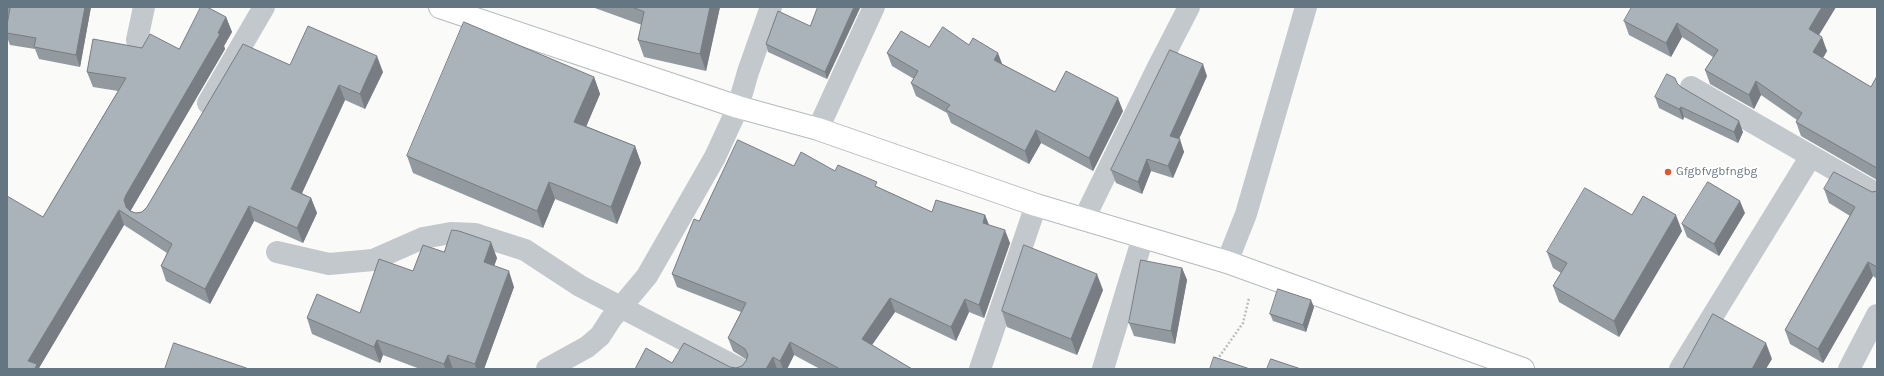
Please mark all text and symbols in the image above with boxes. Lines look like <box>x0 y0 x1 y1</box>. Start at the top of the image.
place label: Gfgbfvgbfngbg <box>1676 165 1757 179</box>
marker: Gfgbfvgbfngbg <box>1663 167 1673 177</box>

